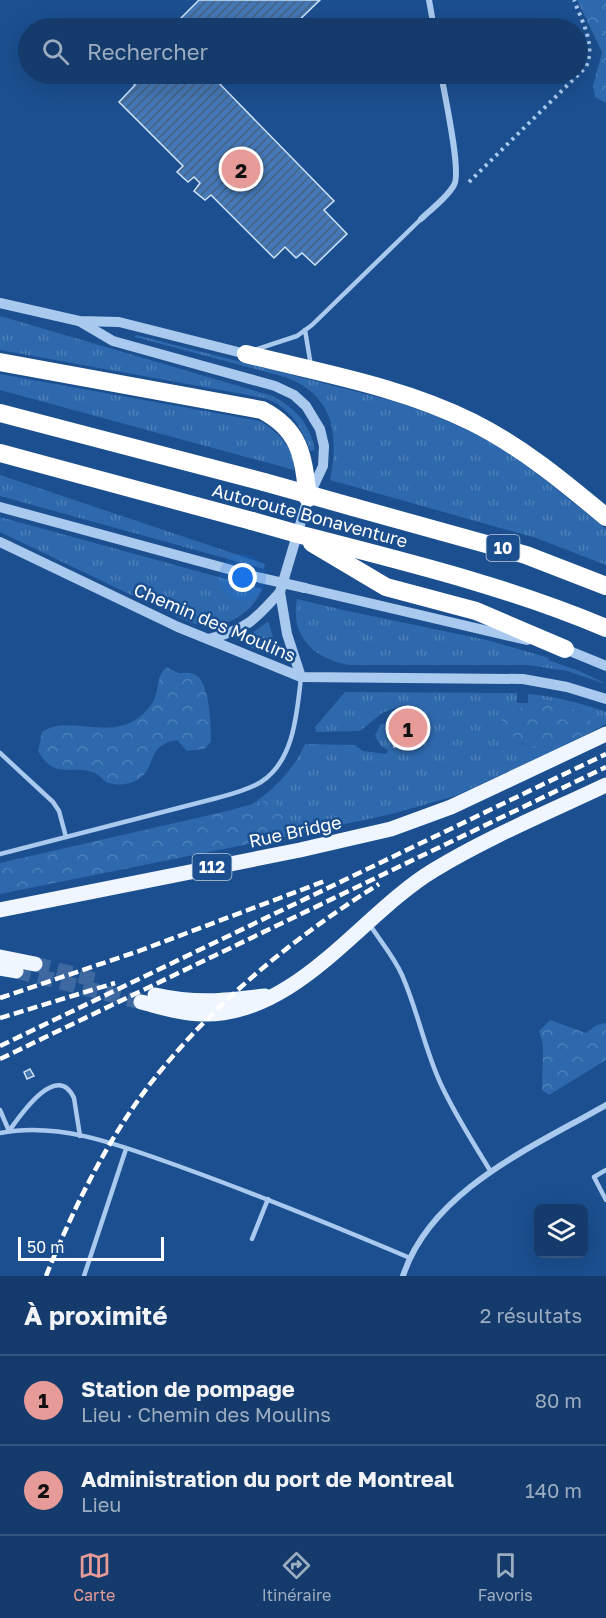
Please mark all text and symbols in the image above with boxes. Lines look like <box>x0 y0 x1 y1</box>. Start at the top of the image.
search box <box>18 18 588 84</box>
icon: search <box>39 35 72 68</box>
text: Rechercher <box>87 38 208 65</box>
pin: 2 <box>222 146 260 192</box>
street label: Autoroute Bonaventure <box>210 478 410 552</box>
road number: 10 <box>486 535 520 561</box>
your location <box>228 563 257 592</box>
street label: Chemin des Moulins <box>131 578 299 666</box>
pin: 1 <box>388 706 428 750</box>
street label: Rue Bridge <box>247 810 343 852</box>
road number: 112 <box>192 854 232 880</box>
map controls <box>534 1204 588 1258</box>
button: layers <box>534 1204 588 1258</box>
scale bar <box>18 1234 164 1262</box>
text: 50 m <box>27 1237 64 1257</box>
text: À proximité <box>24 1300 168 1331</box>
text: 2 résultats <box>480 1303 582 1327</box>
text: Station de pompage <box>81 1375 295 1402</box>
text: 1 <box>38 1388 49 1412</box>
text: 80 m <box>535 1388 582 1412</box>
text: Lieu · Chemin des Moulins <box>81 1402 331 1426</box>
text: Administration du port de Montreal <box>81 1465 454 1492</box>
text: 2 <box>37 1478 50 1502</box>
text: 140 m <box>525 1478 582 1502</box>
text: Lieu <box>81 1492 121 1516</box>
tab: Carte <box>73 1549 115 1605</box>
tab: Itinéraire <box>262 1549 331 1605</box>
tab: Favoris <box>478 1549 533 1605</box>

